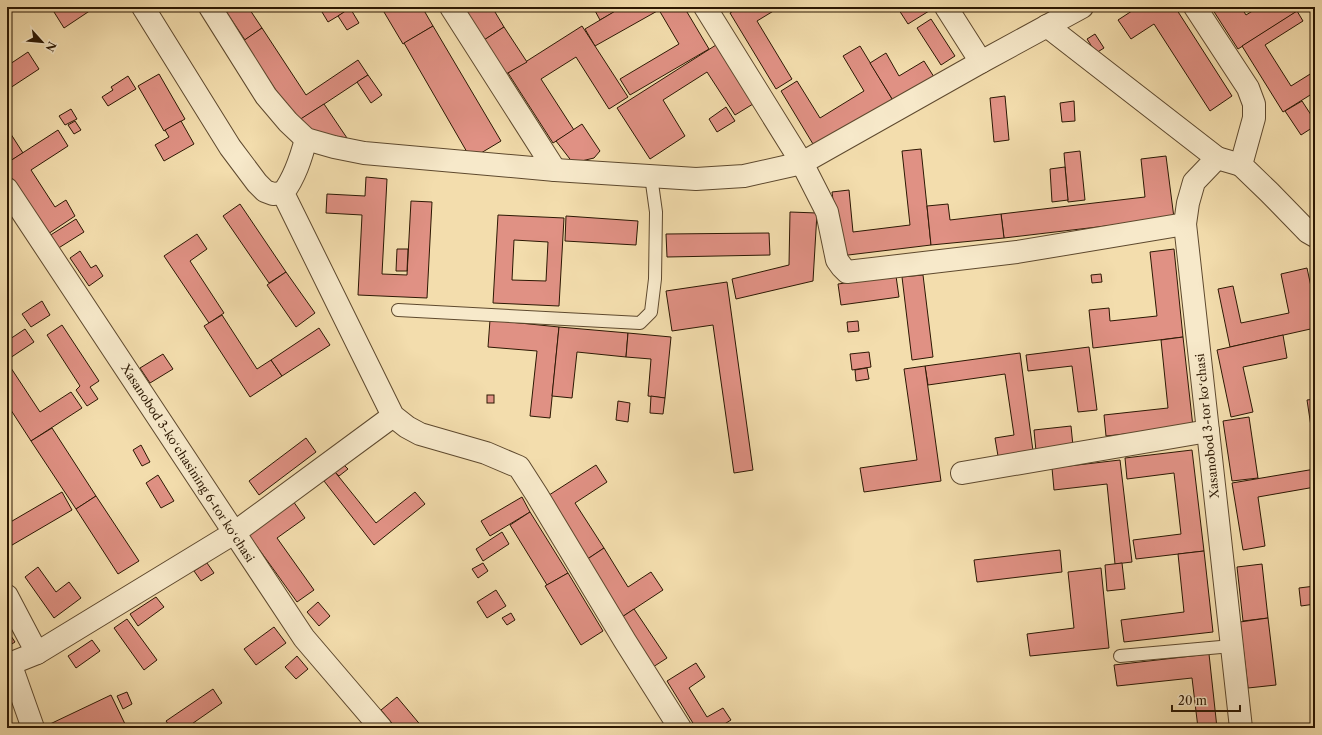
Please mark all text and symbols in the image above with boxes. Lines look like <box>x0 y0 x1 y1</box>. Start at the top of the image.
north arrow <box>22 22 62 62</box>
text: N <box>42 39 59 54</box>
street label: Xasanobod 3-tor koʻchasi <box>1192 352 1222 500</box>
street label: Xasanobod 3-koʻchasining 6-tor koʻchasi <box>118 360 258 565</box>
scale bar <box>1172 687 1240 713</box>
text: 20 m <box>1178 693 1207 708</box>

